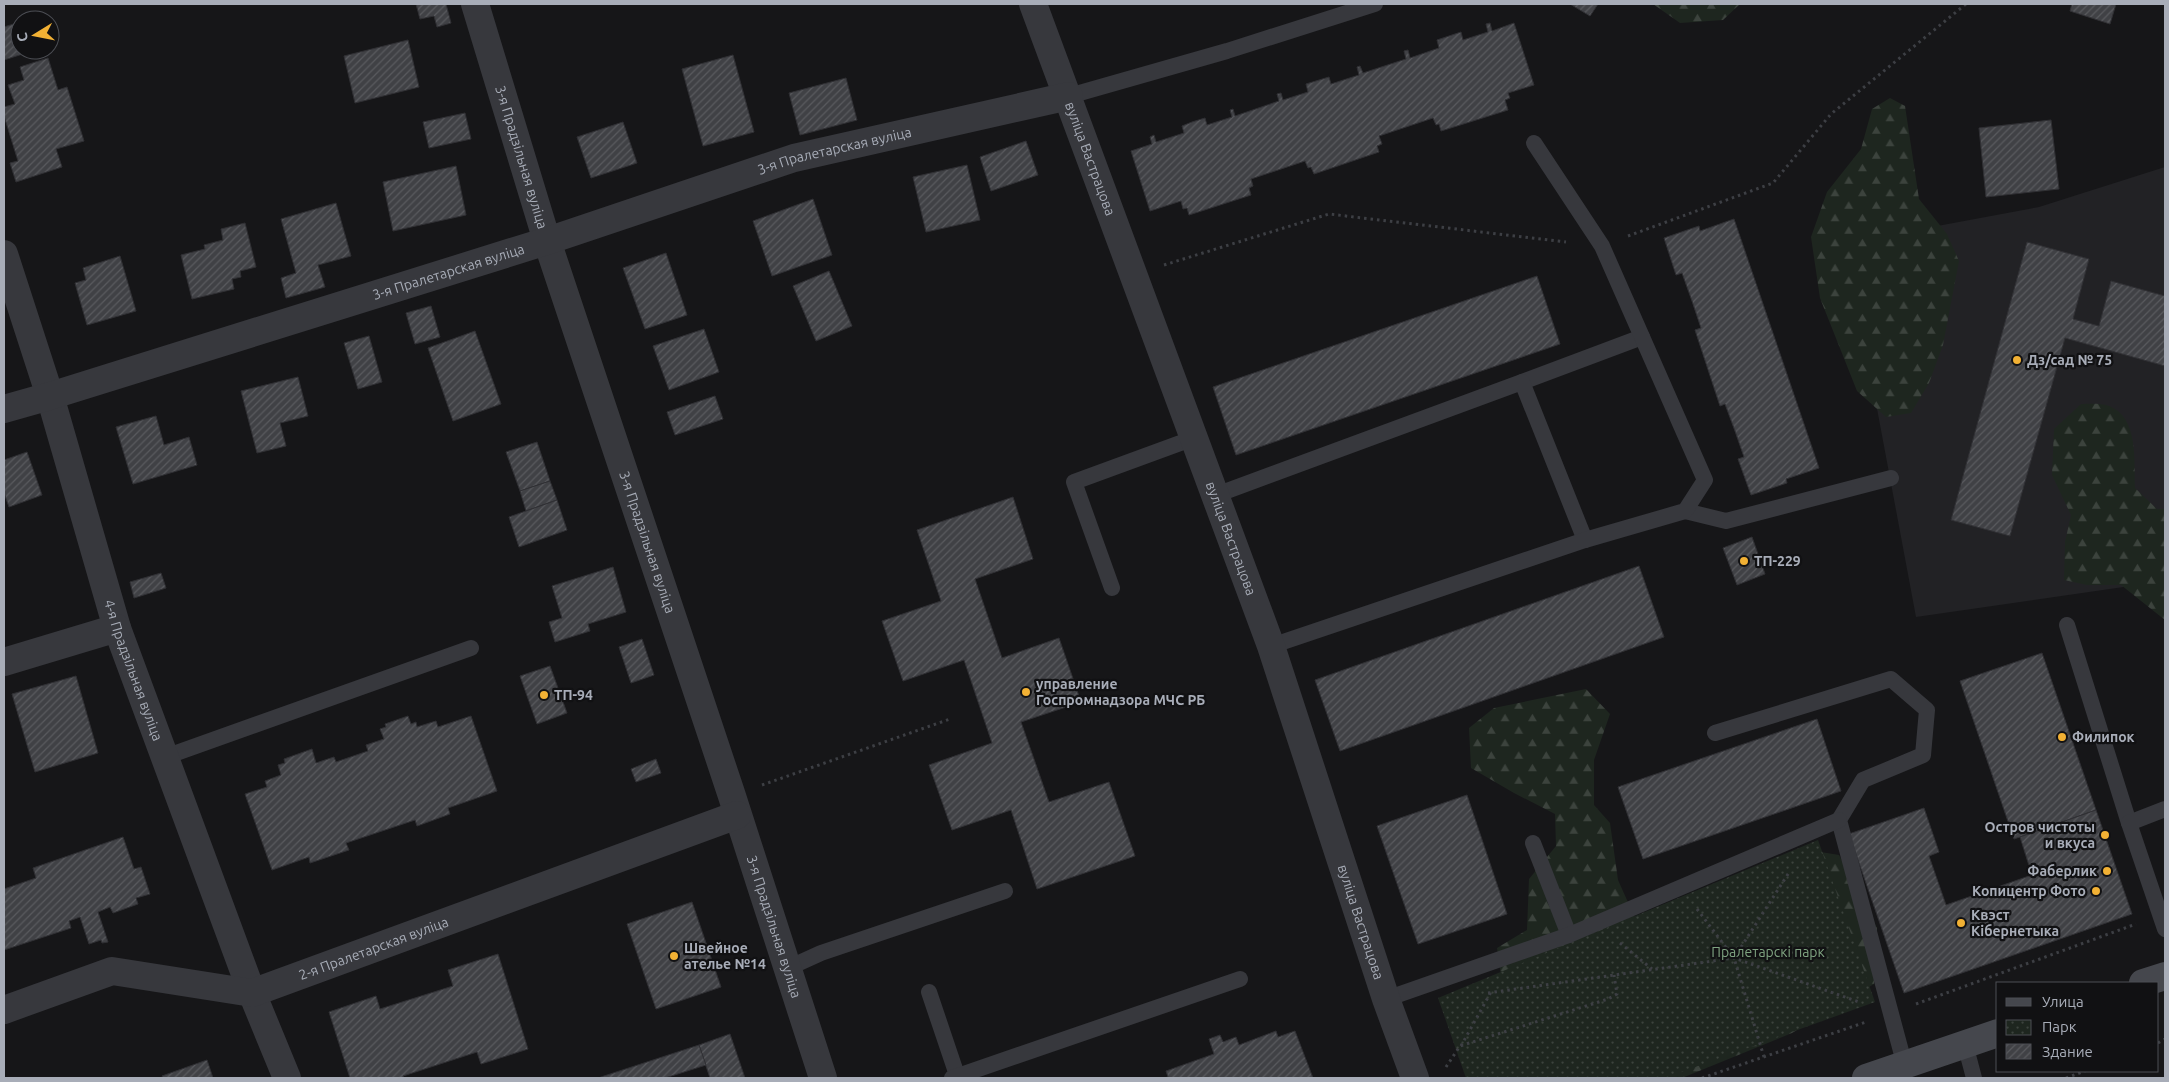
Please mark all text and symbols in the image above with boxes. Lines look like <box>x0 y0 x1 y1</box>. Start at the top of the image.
north arrow <box>10 10 60 60</box>
text: С <box>14 31 31 43</box>
street label: 3-я Прадзільная вуліца <box>492 83 551 231</box>
street label: вуліца Вастрацова <box>1062 100 1119 218</box>
street label: 3-я Пралетарская вуліца <box>755 124 913 178</box>
street label: 3-я Пралетарская вуліца <box>370 241 526 303</box>
place label: Дз/сад № 75 <box>2027 352 2112 368</box>
marker: Дз/сад № 75 <box>2011 354 2023 366</box>
street label: 3-я Прадзільная вуліца <box>616 469 678 615</box>
street label: вуліца Вастрацова <box>1203 479 1260 598</box>
place label: ТП-229 <box>1754 553 1801 569</box>
marker: ТП-229 <box>1738 555 1750 567</box>
street label: 4-я Прадзільная вуліца <box>101 598 166 743</box>
place label: управление Госпромнадзора МЧС РБ <box>1036 676 1205 708</box>
marker: управление Госпромнадзора МЧС РБ <box>1020 686 1032 698</box>
place label: ТП-94 <box>554 687 593 703</box>
marker: ТП-94 <box>538 689 550 701</box>
place label: Филипок <box>2072 729 2135 745</box>
marker: Филипок <box>2056 731 2068 743</box>
place label: Остров чистоты и вкуса <box>1985 819 2095 851</box>
marker: Остров чистоты и вкуса <box>2099 829 2111 841</box>
street label: 3-я Прадзільная вуліца <box>744 853 805 1000</box>
street label: вуліца Вастрацова <box>1335 862 1387 982</box>
place label: Фаберлик <box>2027 863 2097 879</box>
marker: Фаберлик <box>2101 865 2113 877</box>
place label: Копицентр Фото <box>1972 883 2086 899</box>
marker: Копицентр Фото <box>2090 885 2102 897</box>
place label: Квэст Кібернетыка <box>1971 907 2059 939</box>
street label: 2-я Пралетарская вуліца <box>296 914 451 983</box>
marker: Квэст Кібернетыка <box>1955 917 1967 929</box>
place label: Швейное ателье №14 <box>684 940 766 972</box>
park label: Пралетарскі парк <box>1711 944 1825 960</box>
marker: Швейное ателье №14 <box>668 950 680 962</box>
legend <box>1996 982 2159 1072</box>
text: Улица <box>2042 993 2084 1010</box>
text: Парк <box>2042 1018 2077 1035</box>
text: Здание <box>2042 1043 2093 1060</box>

